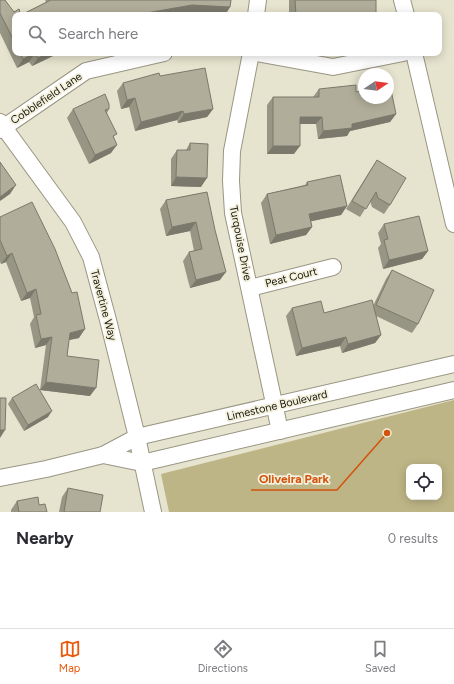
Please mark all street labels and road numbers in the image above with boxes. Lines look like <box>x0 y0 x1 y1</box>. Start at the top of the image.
street label: Cobblefield Lane <box>8 70 84 127</box>
street label: Turqouise Drive <box>227 204 254 282</box>
street label: Peat Court <box>264 265 318 290</box>
street label: Travertine Way <box>88 268 119 342</box>
street label: Limestone Boulevard <box>225 388 329 423</box>

